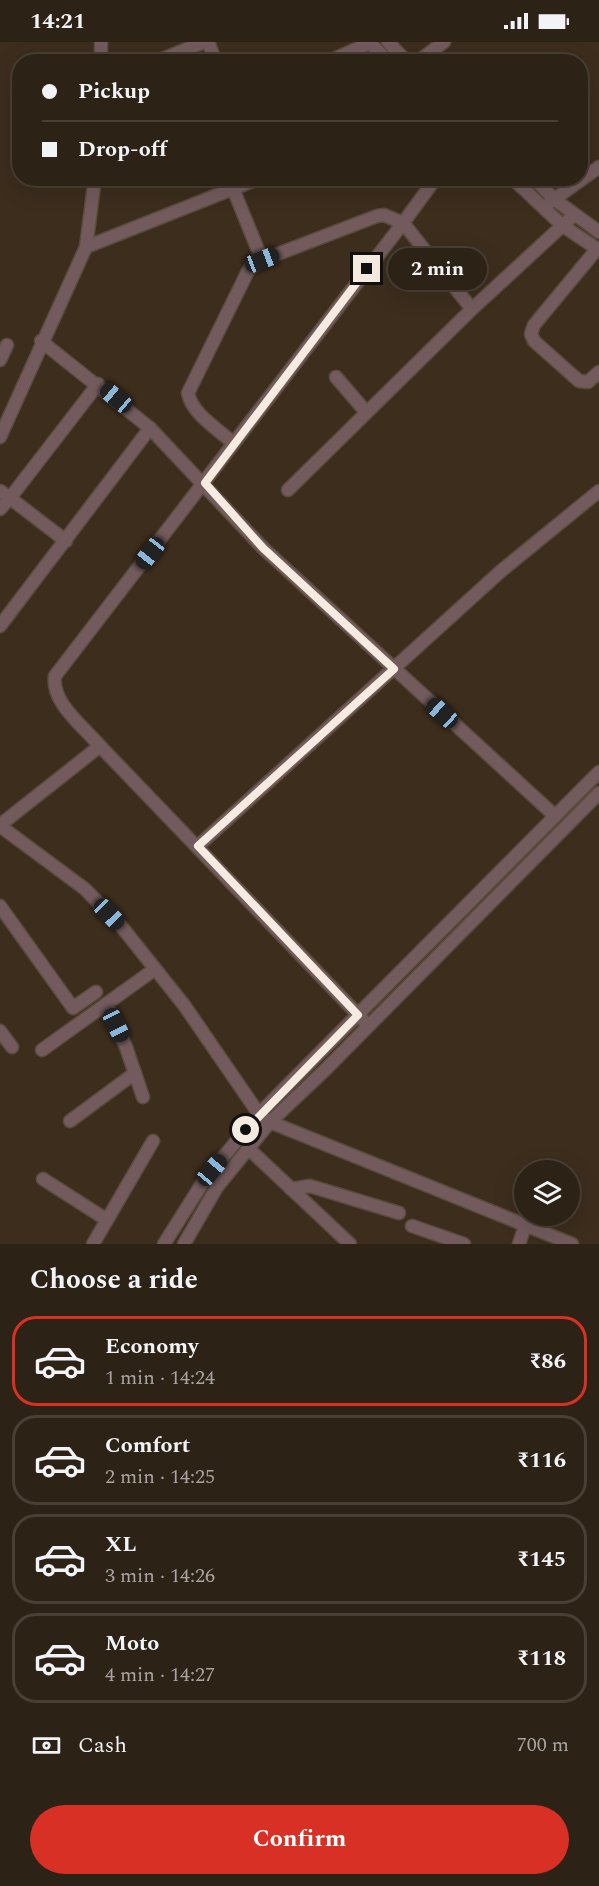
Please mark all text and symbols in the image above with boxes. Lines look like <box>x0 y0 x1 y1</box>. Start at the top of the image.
text: 14:21 <box>30 5 85 38</box>
text: Pickup <box>78 75 150 108</box>
text: Drop-off <box>78 133 167 166</box>
car <box>242 245 282 275</box>
callout: 2 min <box>388 248 487 290</box>
text: 2 min <box>411 254 464 284</box>
route end <box>353 255 380 282</box>
car <box>96 380 136 416</box>
car <box>132 533 168 573</box>
car <box>423 694 461 732</box>
car <box>90 895 128 933</box>
car <box>100 1005 132 1045</box>
route start <box>232 1116 259 1143</box>
car <box>194 1150 230 1190</box>
map controls <box>514 1160 580 1226</box>
button: layers <box>514 1160 580 1226</box>
text: Choose a ride <box>30 1259 198 1301</box>
text: Economy <box>105 1330 198 1363</box>
icon: car <box>33 1334 87 1388</box>
text: ₹86 <box>529 1345 566 1378</box>
text: 1 min · 14:24 <box>105 1363 215 1393</box>
text: Comfort <box>105 1429 190 1462</box>
icon: car <box>33 1433 87 1487</box>
text: ₹116 <box>517 1444 566 1477</box>
text: 2 min · 14:25 <box>105 1462 215 1492</box>
text: XL <box>105 1528 136 1561</box>
icon: car <box>33 1532 87 1586</box>
text: ₹145 <box>517 1543 566 1576</box>
text: 3 min · 14:26 <box>105 1561 215 1591</box>
text: Moto <box>105 1627 159 1660</box>
icon: car <box>33 1631 87 1685</box>
text: ₹118 <box>517 1642 566 1675</box>
text: 4 min · 14:27 <box>105 1660 215 1690</box>
icon: cash <box>30 1729 63 1762</box>
text: Cash <box>78 1729 127 1762</box>
text: 700 m <box>517 1730 569 1760</box>
button: Confirm <box>30 1805 569 1874</box>

